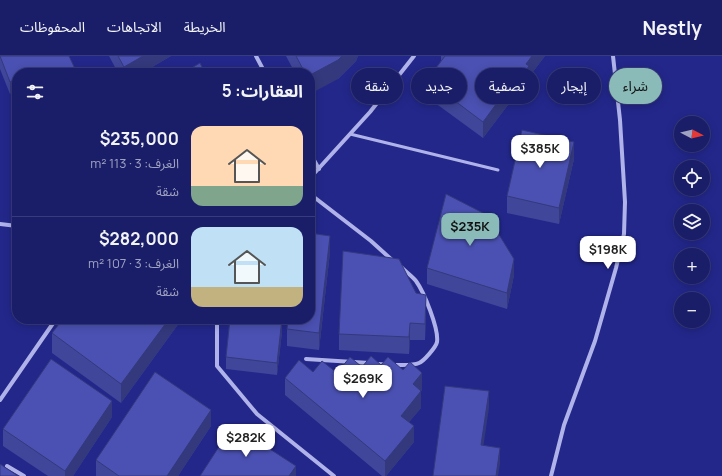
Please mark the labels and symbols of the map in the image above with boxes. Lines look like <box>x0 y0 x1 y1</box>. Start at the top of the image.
north arrow <box>674 116 710 152</box>
pin: $385K <box>512 135 568 169</box>
pin: $235K <box>442 213 498 247</box>
pin: $198K <box>580 236 636 270</box>
pin: $269K <box>335 365 391 399</box>
pin: $282K <box>218 424 274 458</box>

